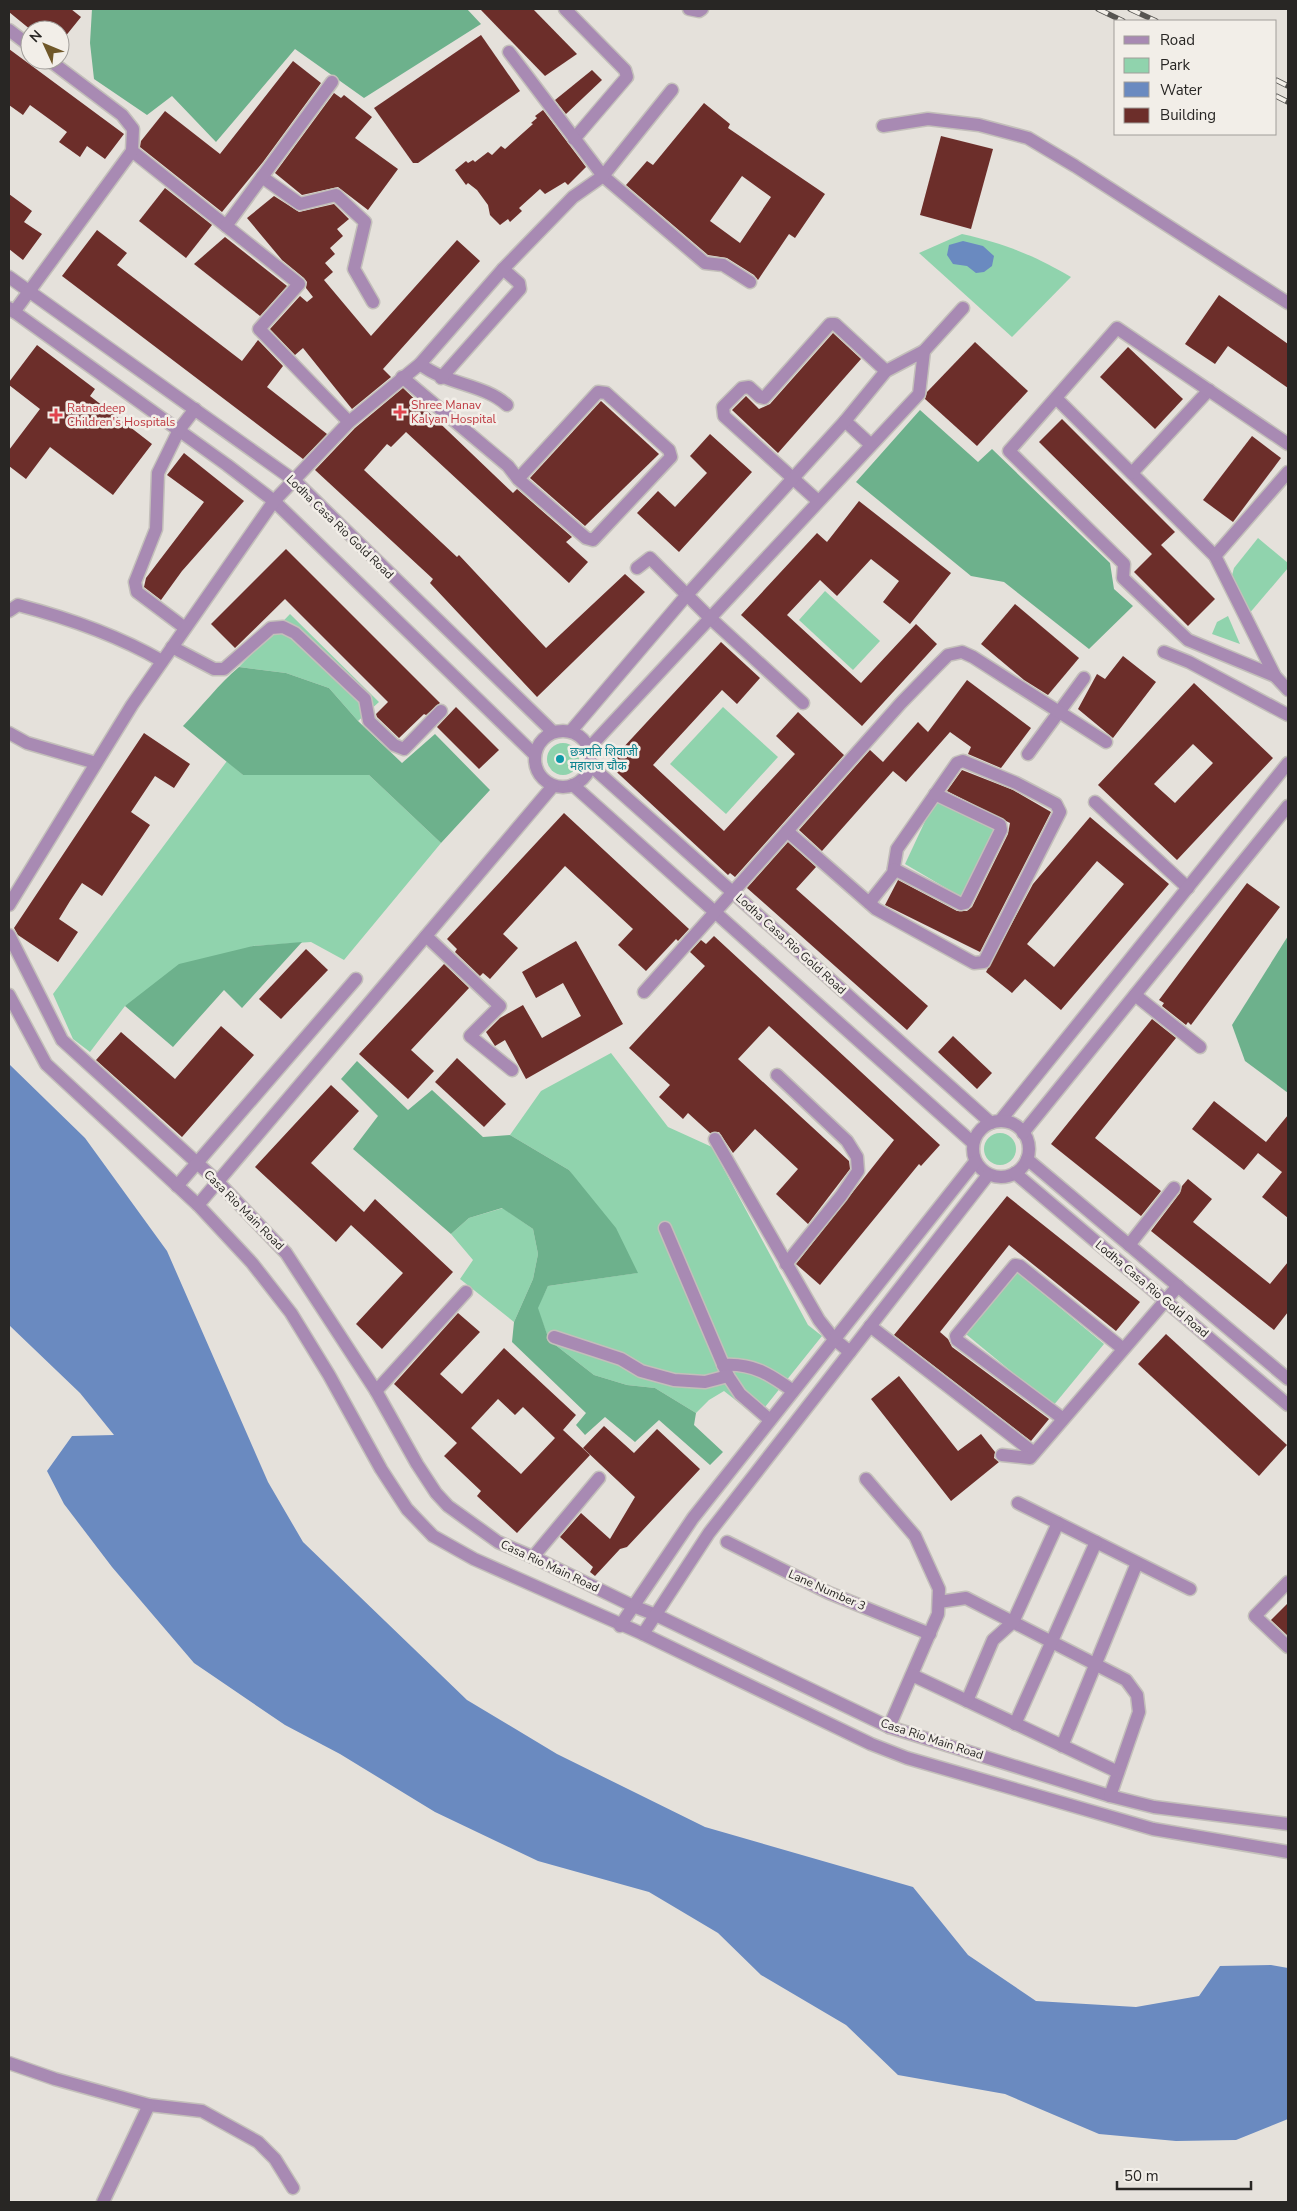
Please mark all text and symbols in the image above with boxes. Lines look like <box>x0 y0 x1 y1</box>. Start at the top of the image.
north arrow <box>20 20 70 70</box>
legend <box>1114 20 1277 135</box>
text: N <box>26 26 46 47</box>
text: Road <box>1160 30 1195 50</box>
text: Park <box>1160 55 1190 75</box>
text: Water <box>1160 80 1203 100</box>
text: Building <box>1160 105 1216 125</box>
place label: Shree Manav Kalyan Hospital <box>411 397 496 427</box>
place label: Ratnadeep Children's Hospitals <box>67 400 175 430</box>
marker: Shree Manav Kalyan Hospital <box>393 405 407 419</box>
marker: Ratnadeep Children's Hospitals <box>49 408 63 422</box>
street label: Lodha Casa Rio Gold Road <box>283 471 397 583</box>
place label: छत्रपति शिवाजी महाराज चौक <box>570 744 639 774</box>
marker: छत्रपति शिवाजी महाराज चौक <box>554 753 566 765</box>
street label: Lodha Casa Rio Gold Road <box>732 890 850 998</box>
street label: Casa Rio Main Road <box>200 1166 288 1254</box>
street label: Lodha Casa Rio Gold Road <box>1092 1237 1212 1341</box>
street label: Casa Rio Main Road <box>498 1536 602 1596</box>
street label: Lane Number 3 <box>786 1566 868 1614</box>
street label: Casa Rio Main Road <box>879 1715 985 1763</box>
scale bar <box>1117 2158 1251 2190</box>
text: 50 m <box>1124 2166 1159 2186</box>

